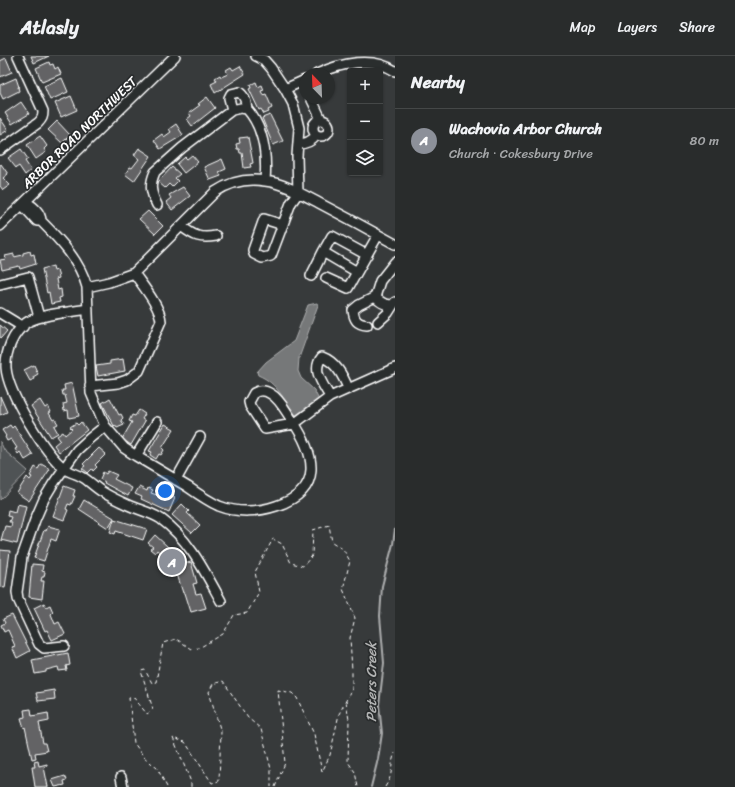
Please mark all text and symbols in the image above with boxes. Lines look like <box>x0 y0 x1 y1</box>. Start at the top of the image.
text: Atlasly <box>20 11 79 44</box>
text: Map <box>570 15 595 40</box>
text: Layers <box>617 15 657 40</box>
text: Share <box>679 15 715 40</box>
text: Nearby <box>411 67 465 97</box>
north arrow <box>299 68 335 104</box>
map controls <box>347 68 383 176</box>
button: + <box>347 68 383 104</box>
street label: ARBOR ROAD NORTHWEST <box>15 70 144 195</box>
button: − <box>347 104 383 140</box>
text: Wachovia Arbor Church <box>449 116 602 142</box>
text: A <box>420 129 428 152</box>
text: 80 m <box>690 129 719 152</box>
button: layers <box>347 140 383 176</box>
text: Church · Cokesbury Drive <box>449 142 593 165</box>
your location <box>155 481 175 501</box>
pin: A <box>159 547 185 577</box>
water label: Peters Creek <box>359 640 384 722</box>

